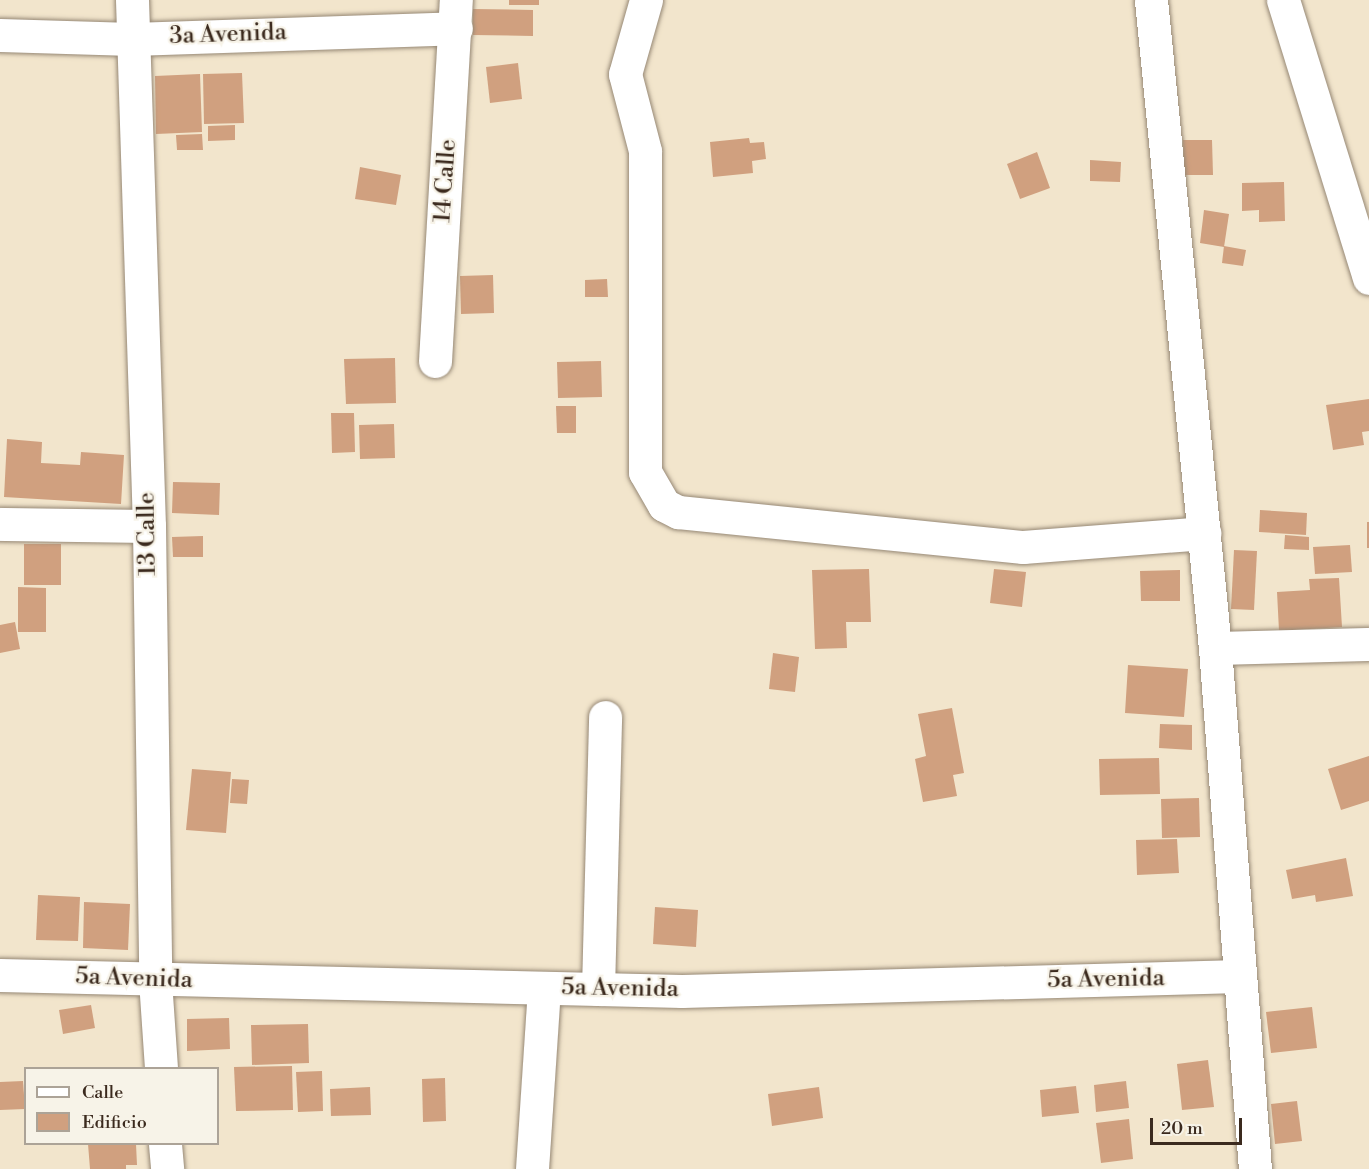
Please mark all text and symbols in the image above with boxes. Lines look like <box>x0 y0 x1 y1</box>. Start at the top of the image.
street label: 3a Avenida <box>169 19 287 51</box>
street label: 14 Calle <box>429 138 463 224</box>
street label: 13 Calle <box>133 492 163 576</box>
street label: 5a Avenida <box>75 963 193 995</box>
street label: 5a Avenida <box>1047 965 1165 995</box>
street label: 5a Avenida <box>561 974 679 1004</box>
legend <box>24 1067 219 1145</box>
text: Calle <box>82 1081 123 1104</box>
scale bar <box>1153 1106 1244 1144</box>
text: Edificio <box>82 1111 147 1134</box>
text: 20 m <box>1161 1117 1203 1140</box>

